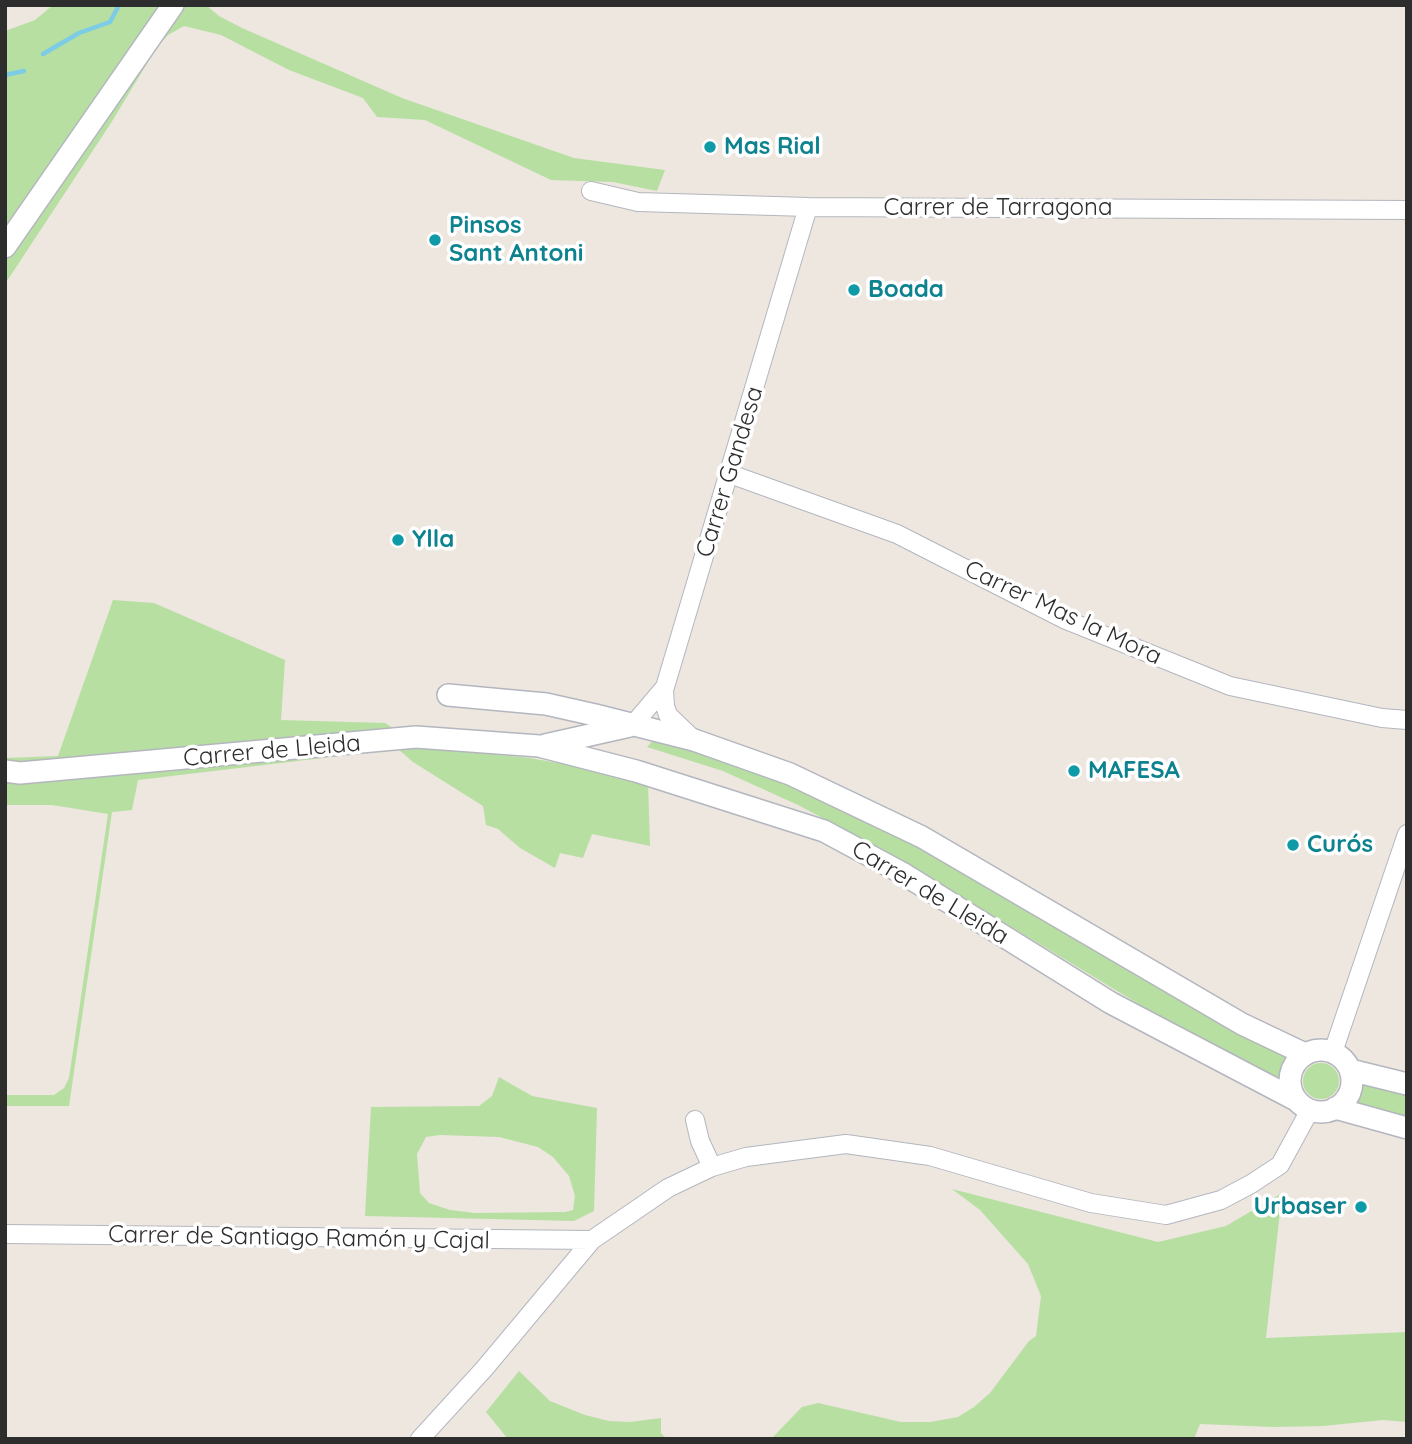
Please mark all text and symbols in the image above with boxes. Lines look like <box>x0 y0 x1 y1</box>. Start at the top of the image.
place label: Mas Rial <box>724 133 821 161</box>
marker: Mas Rial <box>702 139 718 155</box>
street label: Carrer de Tarragona <box>884 194 1112 222</box>
place label: Pinsos Sant Antoni <box>449 212 584 268</box>
marker: Pinsos Sant Antoni <box>427 232 443 248</box>
place label: Boada <box>868 276 944 304</box>
marker: Boada <box>846 282 862 298</box>
street label: Carrer Gandesa <box>690 383 770 561</box>
place label: Ylla <box>412 526 454 554</box>
marker: Ylla <box>390 532 406 548</box>
street label: Carrer Mas la Mora <box>960 555 1166 671</box>
street label: Carrer de Lleida <box>182 729 362 773</box>
place label: MAFESA <box>1088 757 1180 785</box>
marker: MAFESA <box>1066 763 1082 779</box>
place label: Curós <box>1307 831 1373 859</box>
street label: Carrer de Lleida <box>846 835 1014 951</box>
marker: Curós <box>1285 837 1301 853</box>
place label: Urbaser <box>1253 1193 1347 1221</box>
marker: Urbaser <box>1353 1199 1369 1215</box>
street label: Carrer de Santiago Ramón y Cajal <box>108 1220 490 1256</box>

